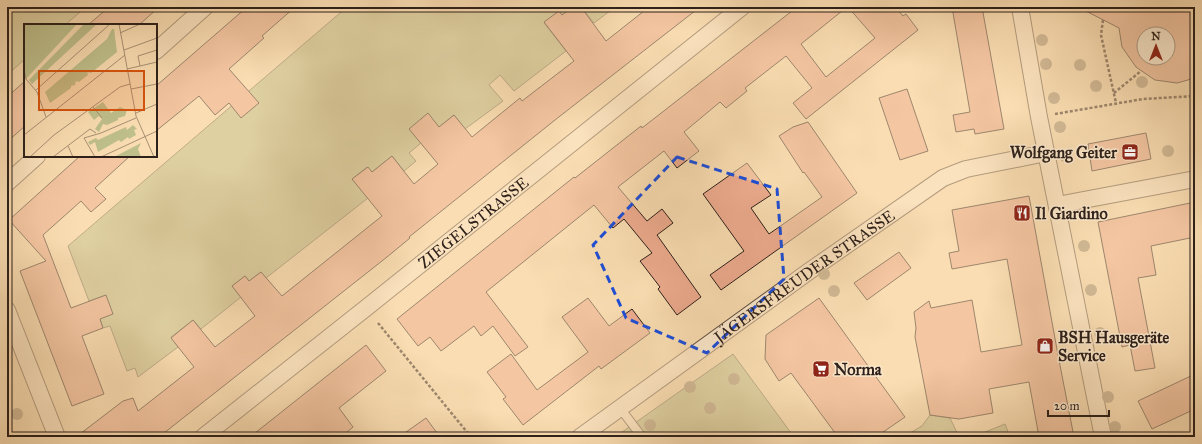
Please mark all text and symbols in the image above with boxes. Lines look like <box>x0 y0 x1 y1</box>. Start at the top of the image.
inset map <box>24 24 157 157</box>
north arrow <box>1136 26 1176 66</box>
text: N <box>1151 30 1161 43</box>
office icon: Wolfgang Geiter <box>1120 142 1140 162</box>
place label: Wolfgang Geiter <box>1010 143 1118 163</box>
street label: ZIEGELSTRASSE <box>414 173 532 272</box>
restaurant icon: Il Giardino <box>1012 203 1032 223</box>
place label: Il Giardino <box>1035 204 1108 223</box>
street label: JÄGERSFREUDER STRASSE <box>709 205 898 348</box>
place label: BSH Hausgeräte Service <box>1058 328 1170 365</box>
shop icon: BSH Hausgeräte Service <box>1035 336 1055 356</box>
supermarket icon: Norma <box>811 359 831 379</box>
place label: Norma <box>834 360 883 379</box>
scale bar <box>1048 392 1109 418</box>
text: 20 m <box>1054 399 1080 413</box>

